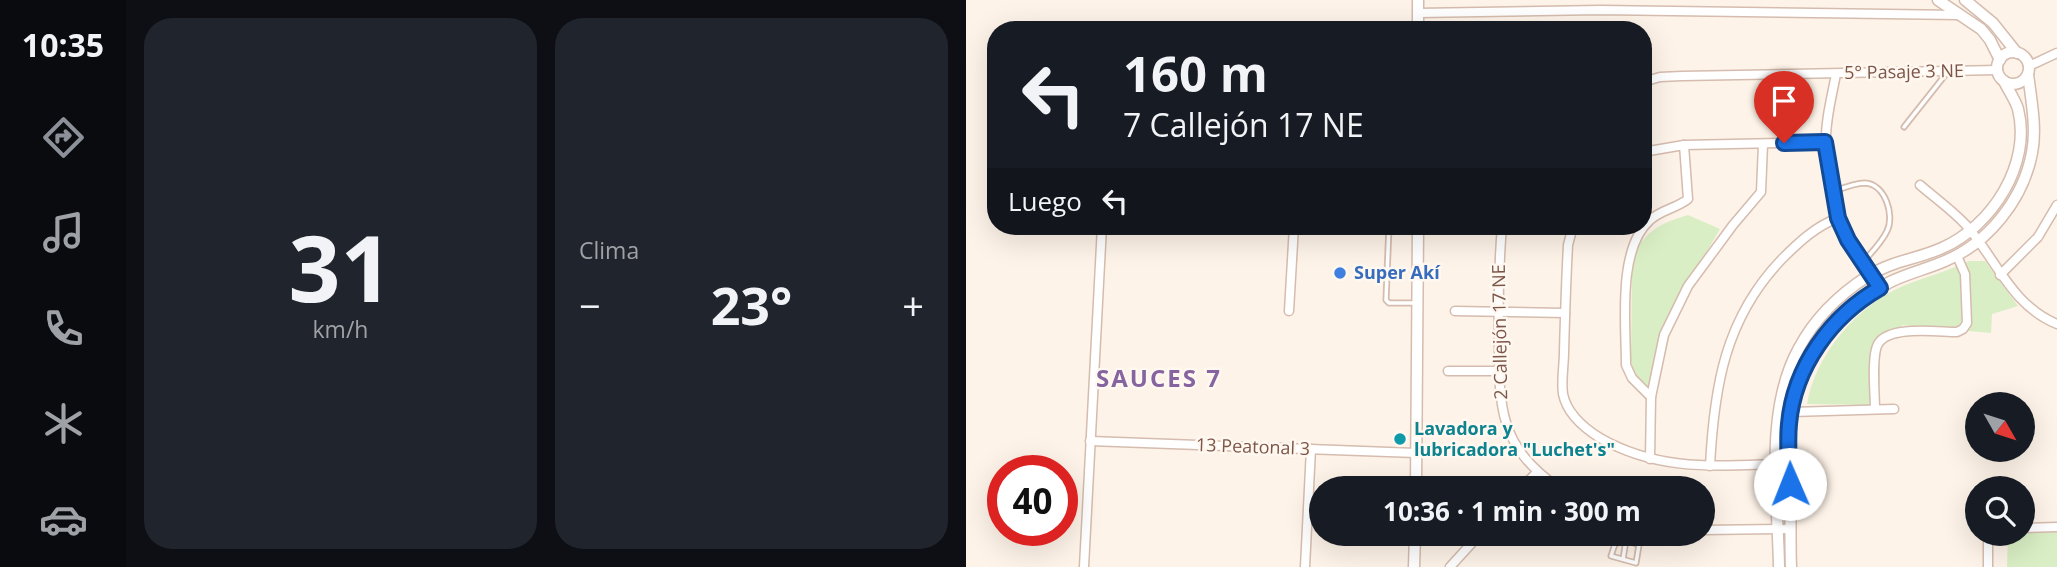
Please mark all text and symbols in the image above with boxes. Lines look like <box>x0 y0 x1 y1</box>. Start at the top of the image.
text: 10:35 <box>22 23 104 66</box>
text: 160 m <box>1123 40 1268 106</box>
icon: left <box>1008 49 1099 140</box>
street label: 5° Pasaje 3 NE <box>1844 58 1964 84</box>
pin <box>1754 71 1814 143</box>
icon: arrive <box>1765 82 1803 120</box>
text: 7 Callejón 17 NE <box>1123 103 1364 146</box>
icon: directions <box>39 113 88 162</box>
icon: left <box>1096 182 1134 220</box>
text: Luego <box>1008 183 1082 219</box>
text: 31 <box>288 205 393 329</box>
icon: music <box>39 208 88 257</box>
text: Clima <box>579 234 639 266</box>
place label: Super Akí <box>1354 260 1441 284</box>
street label: 2 Callejón 17 NE <box>1486 264 1512 400</box>
marker: Super Akí <box>1332 265 1348 281</box>
text: 23° <box>711 269 792 340</box>
text: − <box>579 279 601 331</box>
text: + <box>902 279 924 331</box>
icon: phone <box>39 304 88 353</box>
text: km/h <box>313 313 368 345</box>
district label: SAUCES 7 <box>1096 361 1222 394</box>
north arrow <box>1965 392 2035 462</box>
map controls <box>1965 392 2035 546</box>
icon: climate <box>39 399 88 448</box>
place label: Lavadora y lubricadora "Luchet's" <box>1414 416 1615 461</box>
marker: Lavadora y lubricadora "Luchet's" <box>1392 431 1408 447</box>
street label: 13 Peatonal 3 <box>1196 432 1310 460</box>
position arrow <box>1753 447 1827 521</box>
speed limit sign: 40 <box>987 455 1078 546</box>
button: search <box>1965 476 2035 546</box>
text: 10:36 · 1 min · 300 m <box>1383 493 1641 529</box>
icon: car <box>39 495 88 544</box>

